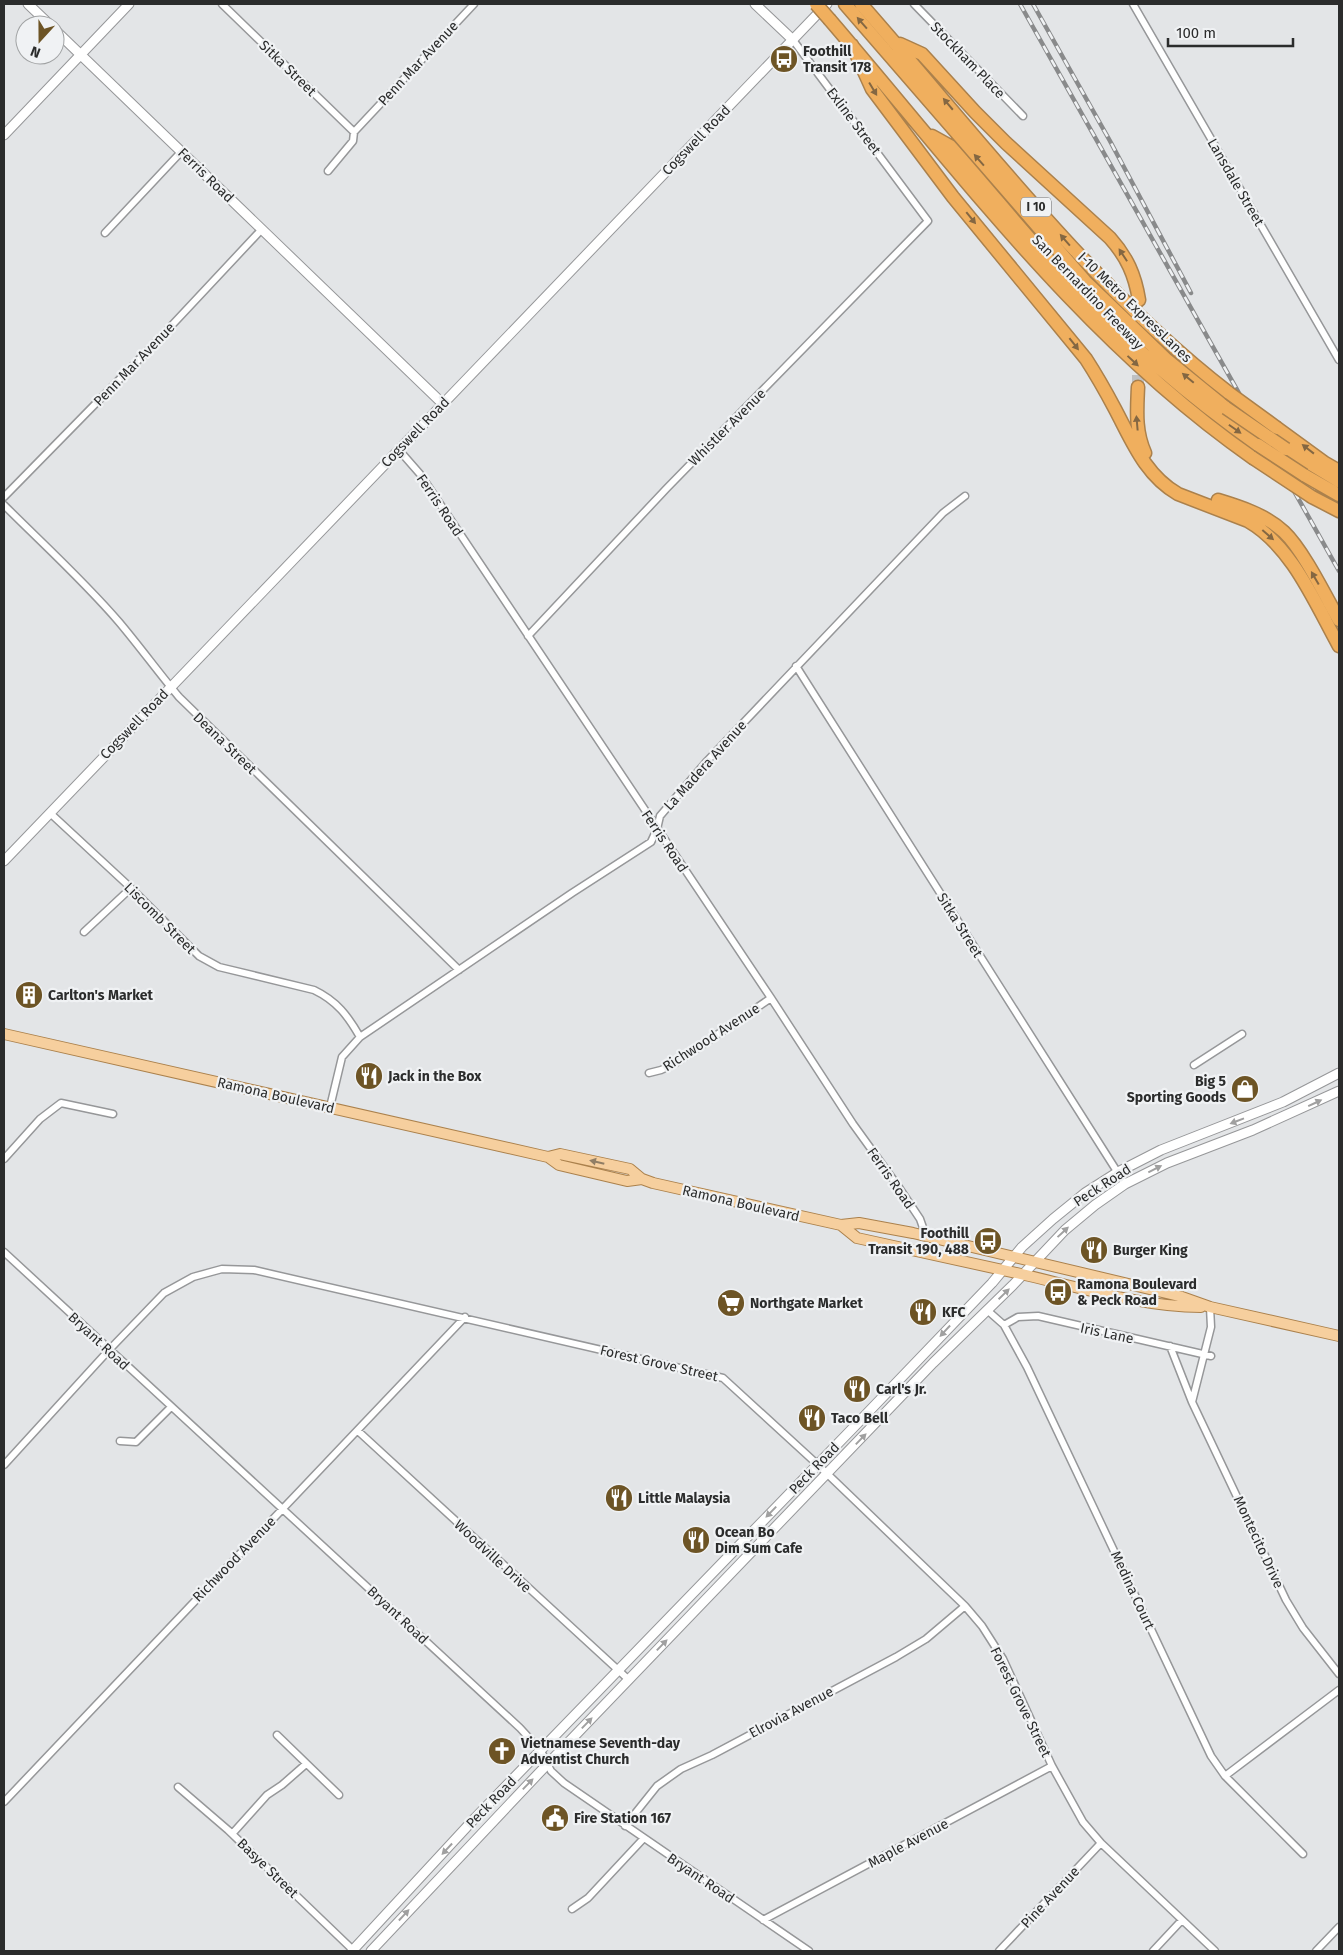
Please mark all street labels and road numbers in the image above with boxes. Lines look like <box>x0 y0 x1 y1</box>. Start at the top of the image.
street label: Penn Mar Avenue <box>375 17 462 109</box>
street label: Stockham Place <box>927 19 1008 102</box>
street label: Sitka Street <box>256 37 320 100</box>
street label: Exline Street <box>823 84 885 159</box>
street label: Cogswell Road <box>659 102 734 179</box>
street label: Lansdale Street <box>1204 135 1268 230</box>
street label: Ferris Road <box>174 144 237 206</box>
road number: I 10 <box>1021 198 1051 216</box>
street label: San Bernardino Freeway <box>1028 232 1147 353</box>
street label: I-10 Metro ExpressLanes <box>1074 249 1195 367</box>
street label: Penn Mar Avenue <box>90 319 179 410</box>
street label: Whistler Avenue <box>685 385 770 470</box>
street label: Cogswell Road <box>378 394 453 471</box>
street label: Ferris Road <box>413 471 467 540</box>
street label: Cogswell Road <box>97 686 172 763</box>
street label: Deana Street <box>189 709 261 778</box>
street label: La Madera Avenue <box>660 717 750 814</box>
street label: Ferris Road <box>638 807 692 876</box>
street label: Liscomb Street <box>120 879 200 958</box>
street label: Sitka Street <box>933 890 987 961</box>
street label: Richwood Avenue <box>660 1000 763 1075</box>
street label: Ramona Boulevard <box>216 1074 336 1117</box>
street label: Ferris Road <box>863 1144 918 1212</box>
street label: Peck Road <box>1070 1161 1134 1210</box>
street label: Ramona Boulevard <box>681 1182 801 1225</box>
street label: Bryant Road <box>65 1309 133 1374</box>
street label: Iris Lane <box>1079 1320 1135 1347</box>
street label: Forest Grove Street <box>598 1342 720 1386</box>
street label: Peck Road <box>786 1439 843 1498</box>
street label: Montecito Drive <box>1230 1493 1287 1591</box>
street label: Richwood Avenue <box>189 1513 279 1606</box>
street label: Woodville Drive <box>451 1516 535 1596</box>
street label: Medina Court <box>1107 1548 1159 1633</box>
street label: Bryant Road <box>364 1583 432 1648</box>
street label: Forest Grove Street <box>986 1644 1055 1761</box>
street label: Elrovia Avenue <box>746 1683 836 1742</box>
street label: Peck Road <box>463 1773 520 1832</box>
street label: Maple Avenue <box>865 1815 951 1872</box>
street label: Basye Street <box>234 1835 302 1902</box>
street label: Bryant Road <box>664 1850 738 1907</box>
street label: Pine Avenue <box>1018 1863 1083 1932</box>

